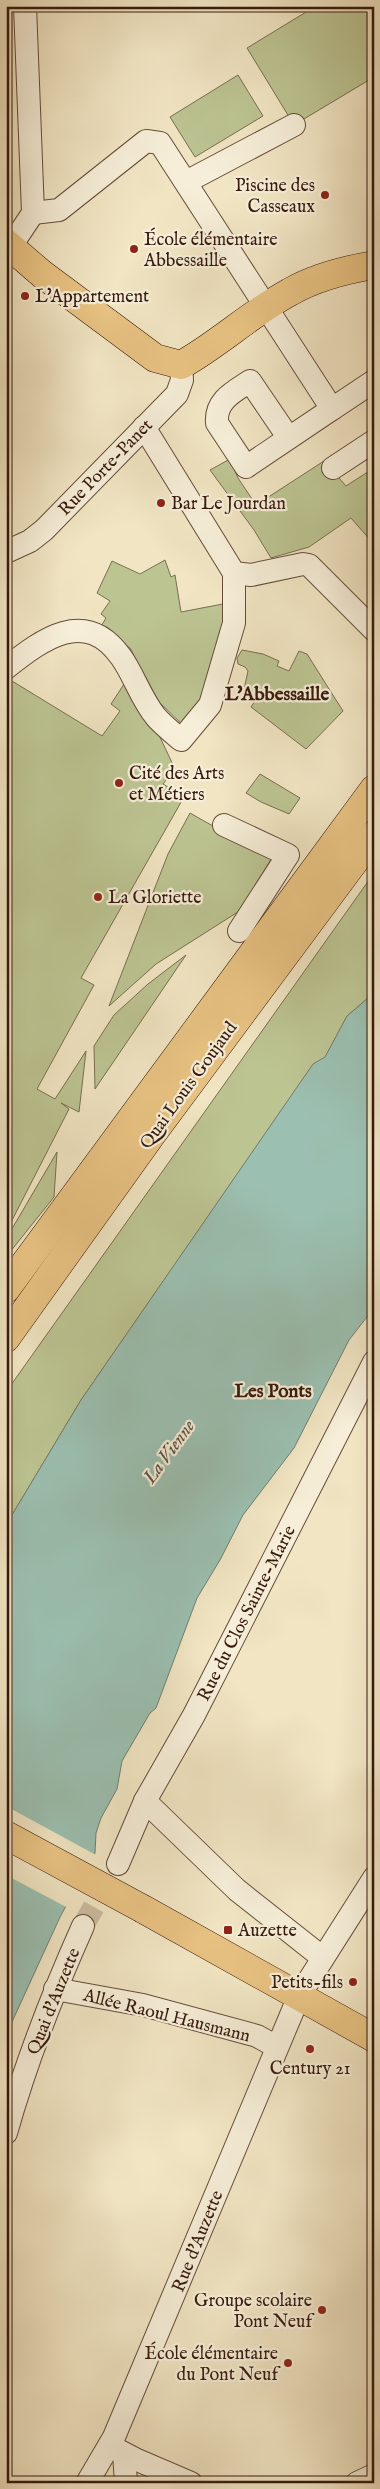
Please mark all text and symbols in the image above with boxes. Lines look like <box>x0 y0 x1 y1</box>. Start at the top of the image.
place label: Piscine des Casseaux <box>235 175 315 219</box>
marker: Piscine des Casseaux <box>319 189 331 201</box>
place label: École élémentaire Abbessaille <box>143 227 278 273</box>
marker: École élémentaire Abbessaille <box>128 243 140 255</box>
place label: L'Appartement <box>35 286 149 309</box>
marker: L'Appartement <box>19 290 31 302</box>
street label: Rue Porte-Panet <box>54 415 158 521</box>
place label: Bar Le Jourdan <box>171 493 286 516</box>
marker: Bar Le Jourdan <box>155 497 167 509</box>
district label: L'Abbessaille <box>225 683 329 707</box>
place label: Cité des Arts et Métiers <box>129 763 224 807</box>
marker: Cité des Arts et Métiers <box>113 777 125 789</box>
place label: La Gloriette <box>108 887 202 910</box>
marker: La Gloriette <box>92 891 104 903</box>
street label: Quai Louis Goujaud <box>135 1017 243 1154</box>
district label: Les Ponts <box>234 1380 312 1404</box>
water label: La Vienne <box>138 1415 201 1490</box>
street label: Rue du Clos Sainte-Marie <box>193 1522 302 1705</box>
place label: Auzette <box>237 1920 297 1943</box>
marker: Auzette <box>222 1924 234 1936</box>
street label: Quai d'Auzette <box>23 1945 86 2058</box>
place label: Petits-fils <box>271 1972 343 1995</box>
marker: Petits-fils <box>347 1976 359 1988</box>
street label: Allée Raoul Hausmann <box>80 1984 253 2048</box>
marker: Century 21 <box>304 2043 316 2055</box>
place label: Century 21 <box>270 2058 350 2081</box>
street label: Rue d'Auzette <box>168 2187 229 2296</box>
place label: Groupe scolaire Pont Neuf <box>194 2290 315 2334</box>
marker: Groupe scolaire Pont Neuf <box>316 2304 328 2316</box>
place label: École élémentaire du Pont Neuf <box>144 2341 281 2387</box>
marker: École élémentaire du Pont Neuf <box>282 2357 294 2369</box>

